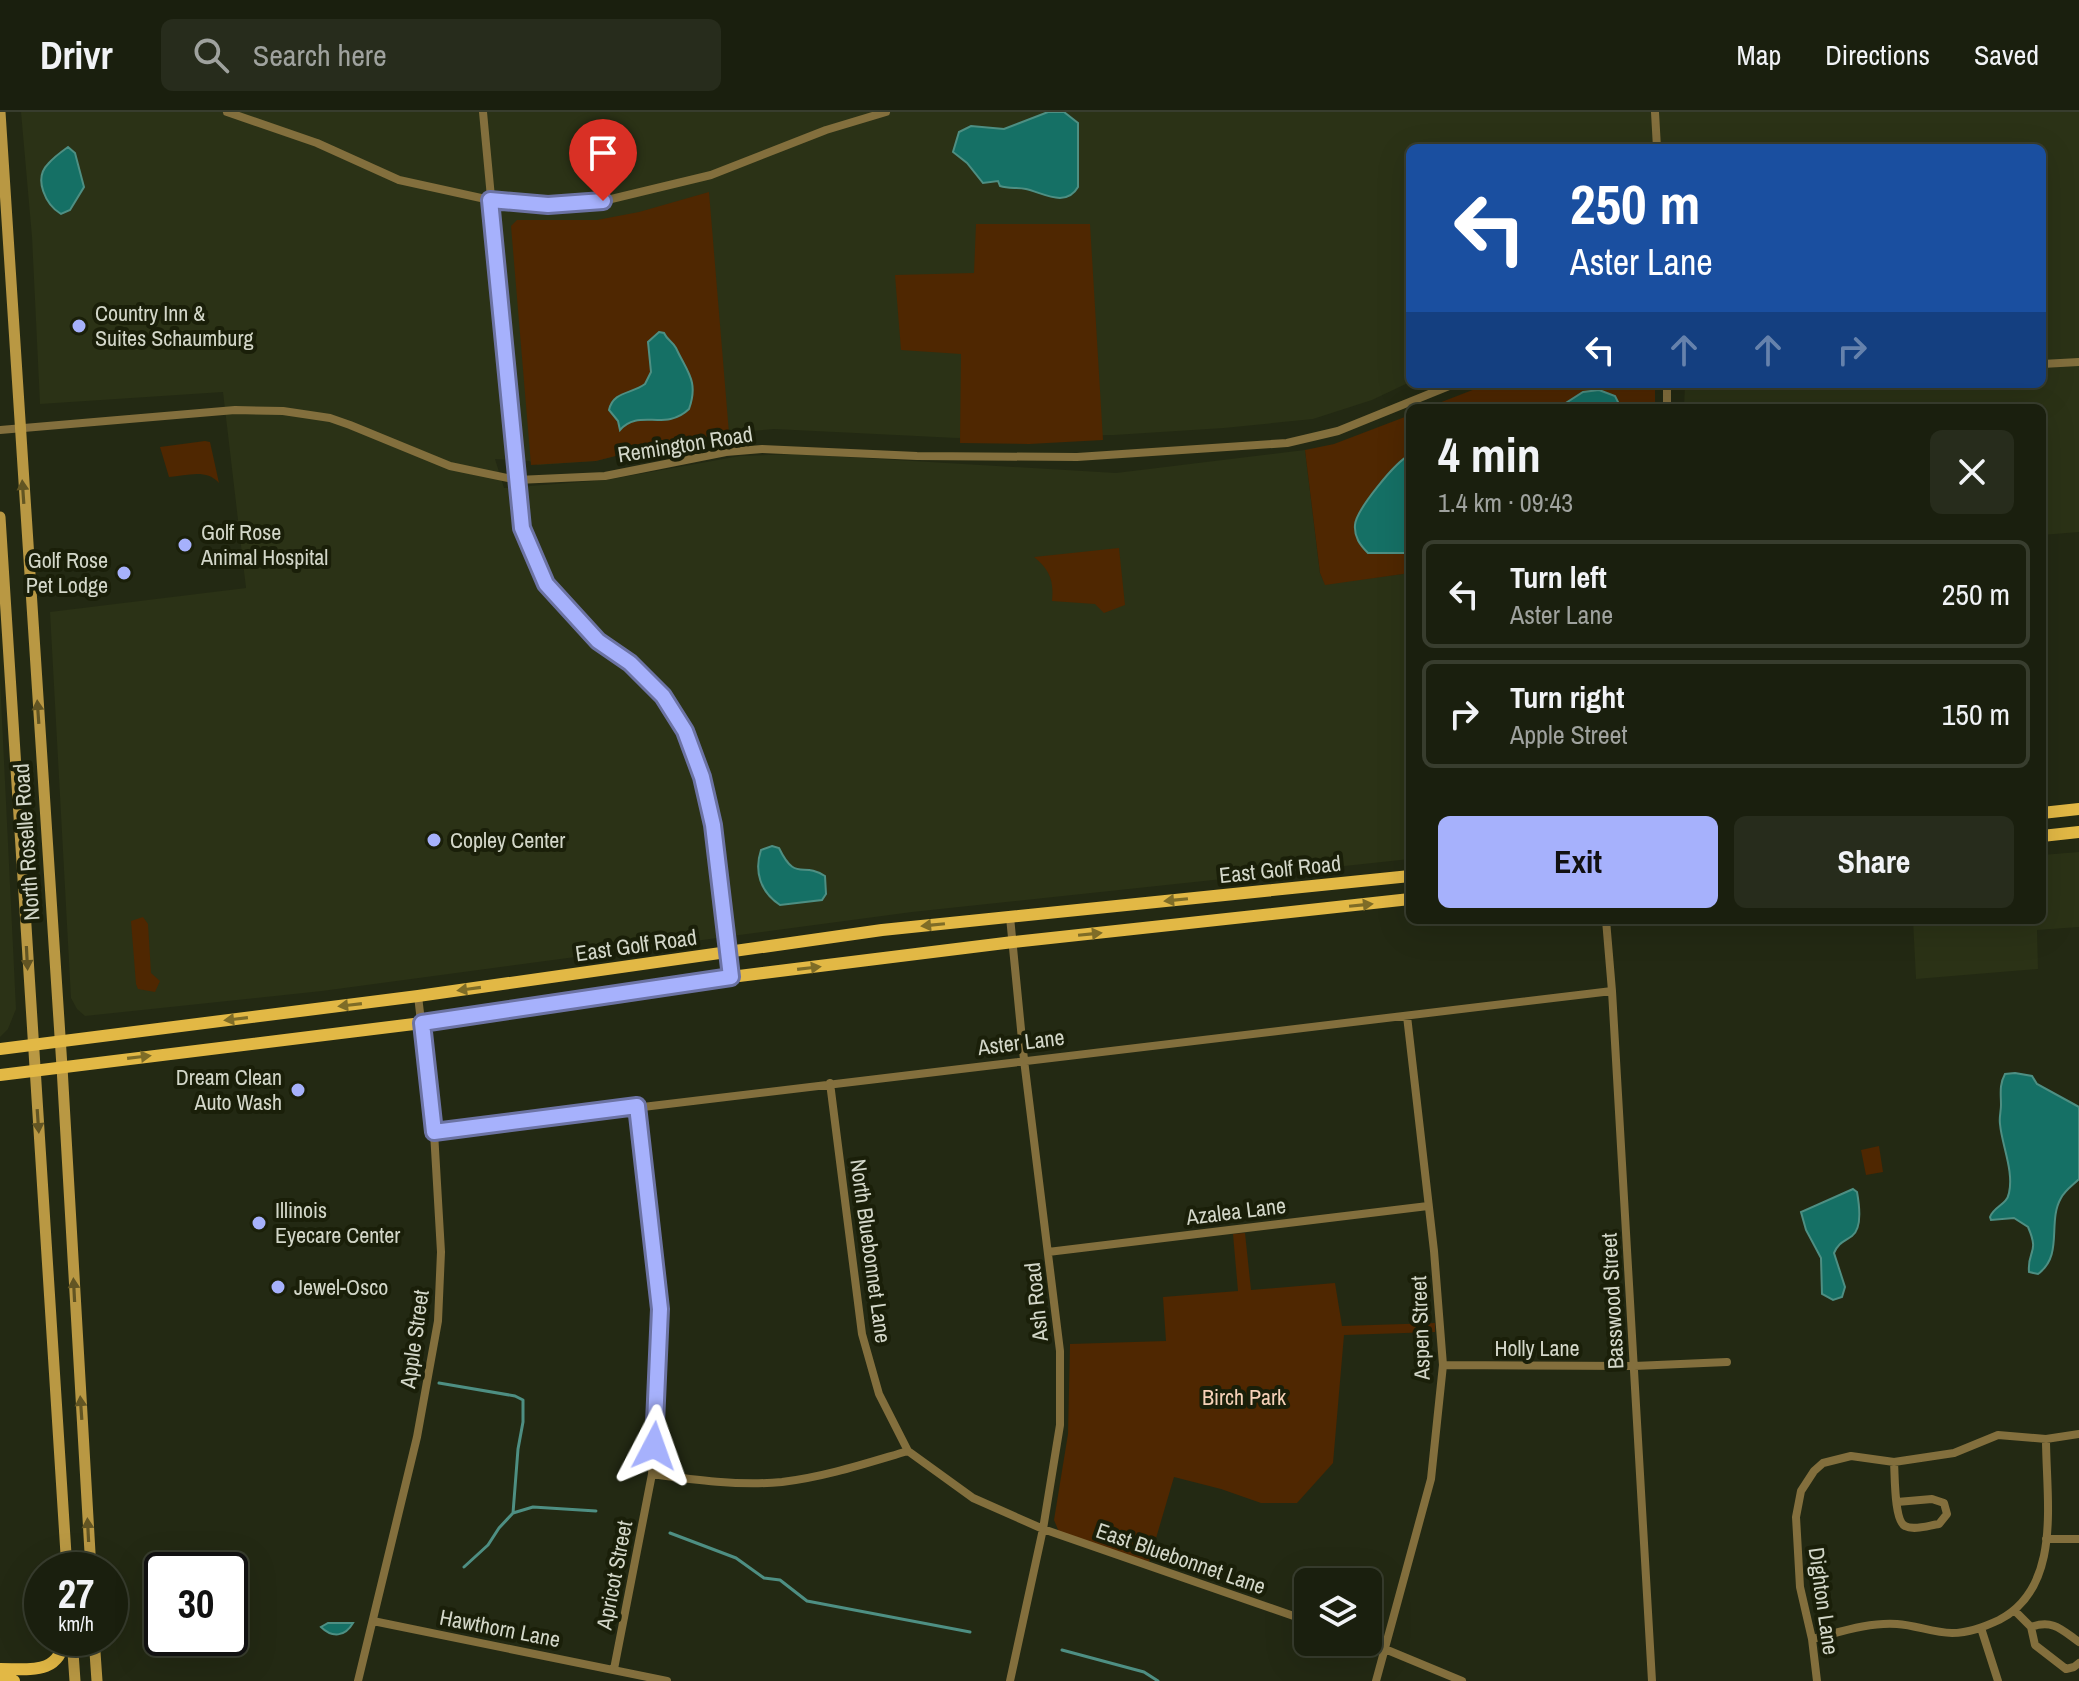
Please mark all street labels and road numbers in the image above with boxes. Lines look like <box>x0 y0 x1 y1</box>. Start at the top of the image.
street label: Remington Road <box>615 419 755 469</box>
street label: North Roselle Road <box>6 762 46 922</box>
street label: East Golf Road <box>1218 848 1342 890</box>
street label: East Golf Road <box>573 922 699 968</box>
street label: Aster Lane <box>975 1022 1066 1062</box>
street label: North Bluebonnet Lane <box>843 1157 899 1345</box>
street label: Azalea Lane <box>1183 1190 1288 1232</box>
street label: Basswood Street <box>1593 1232 1631 1370</box>
street label: Ash Road <box>1017 1261 1055 1344</box>
street label: Aspen Street <box>1403 1275 1437 1382</box>
street label: Apple Street <box>392 1288 436 1391</box>
street label: Holly Lane <box>1494 1333 1580 1363</box>
street label: East Bluebonnet Lane <box>1092 1515 1270 1601</box>
street label: Apricot Street <box>589 1518 639 1633</box>
street label: Dighton Lane <box>1802 1545 1846 1657</box>
street label: Hawthorn Lane <box>437 1602 563 1654</box>

